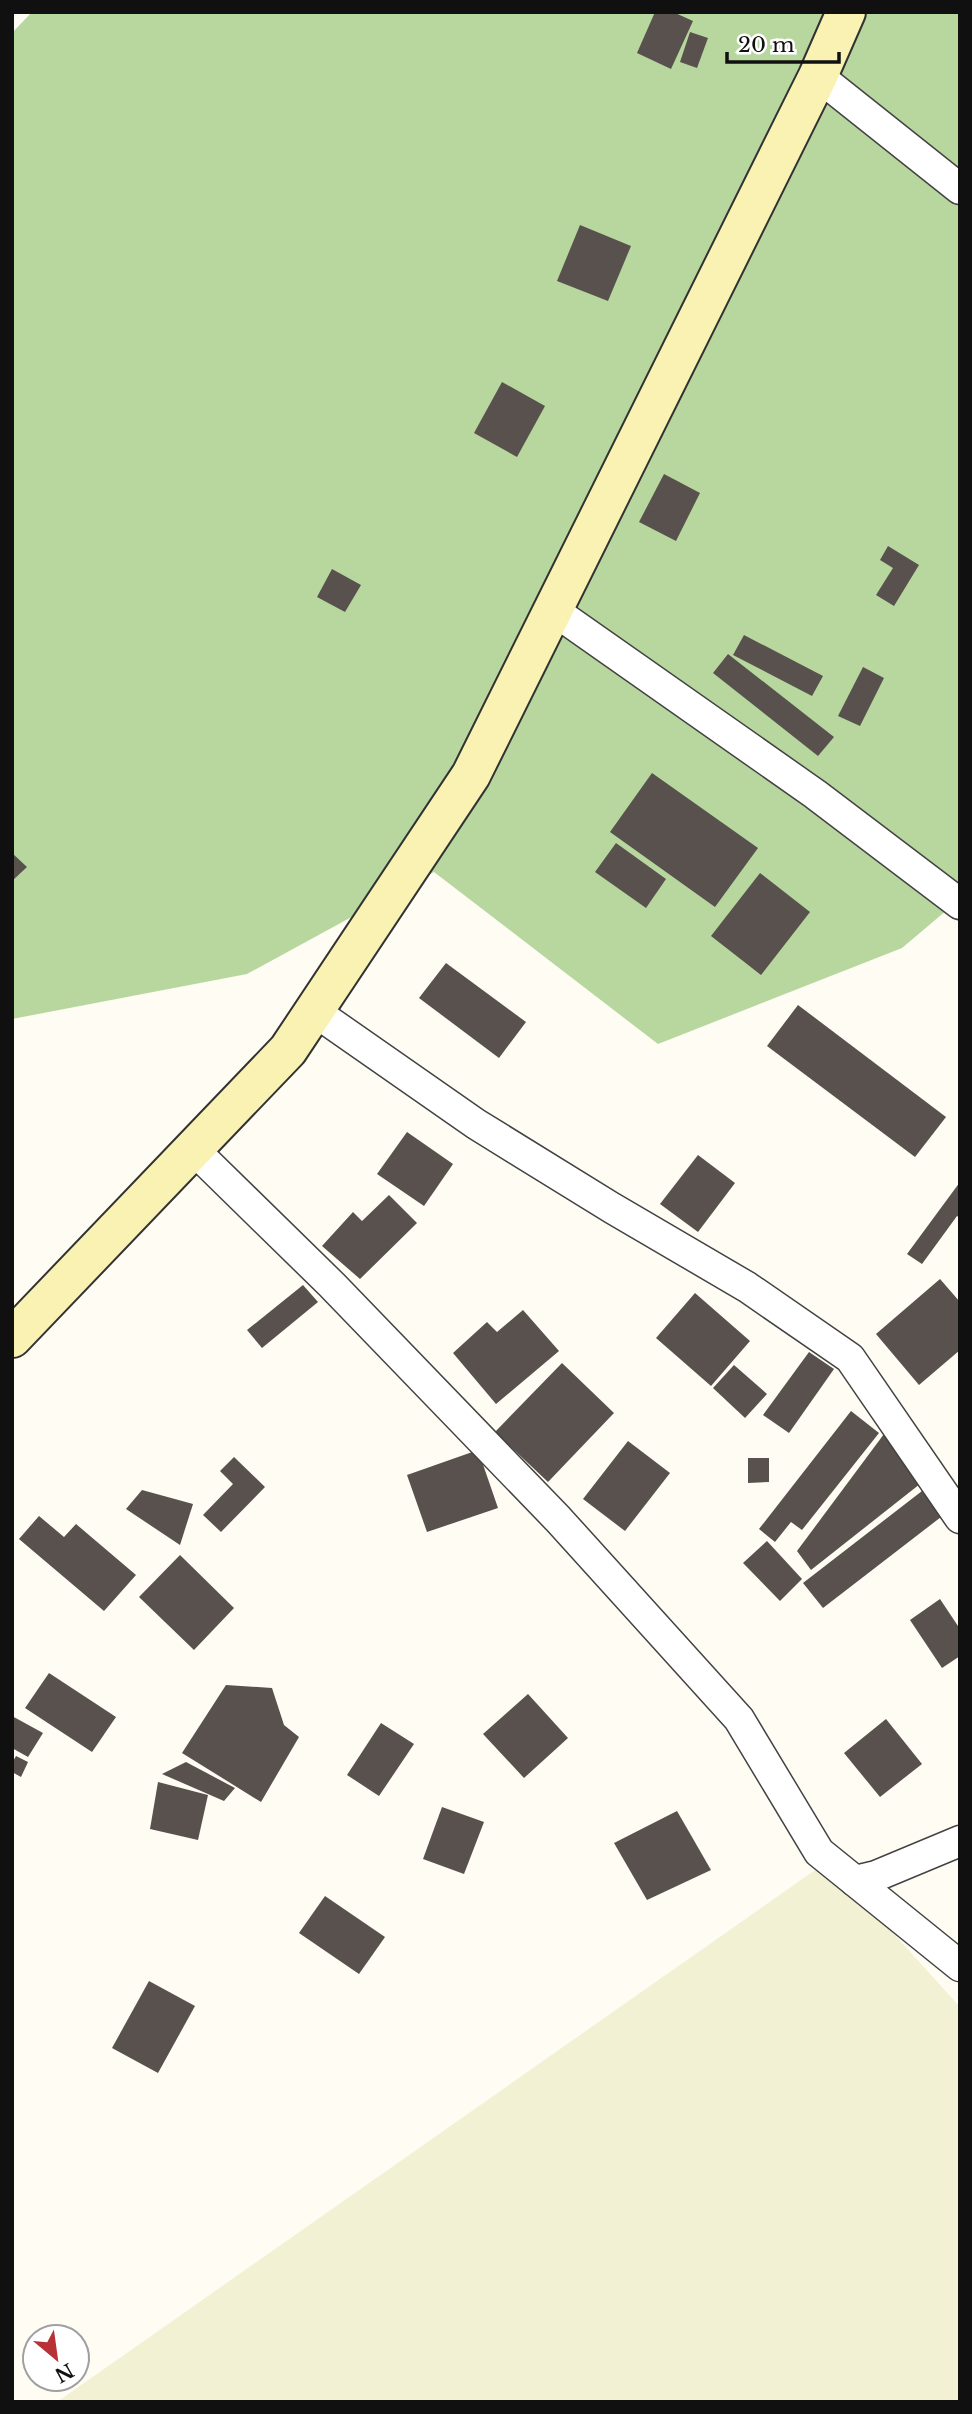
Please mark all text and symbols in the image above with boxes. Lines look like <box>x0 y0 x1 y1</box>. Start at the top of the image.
scale bar <box>727 21 839 65</box>
text: 20 m <box>738 32 795 58</box>
north arrow <box>21 2323 91 2393</box>
text: N <box>50 2358 77 2387</box>

